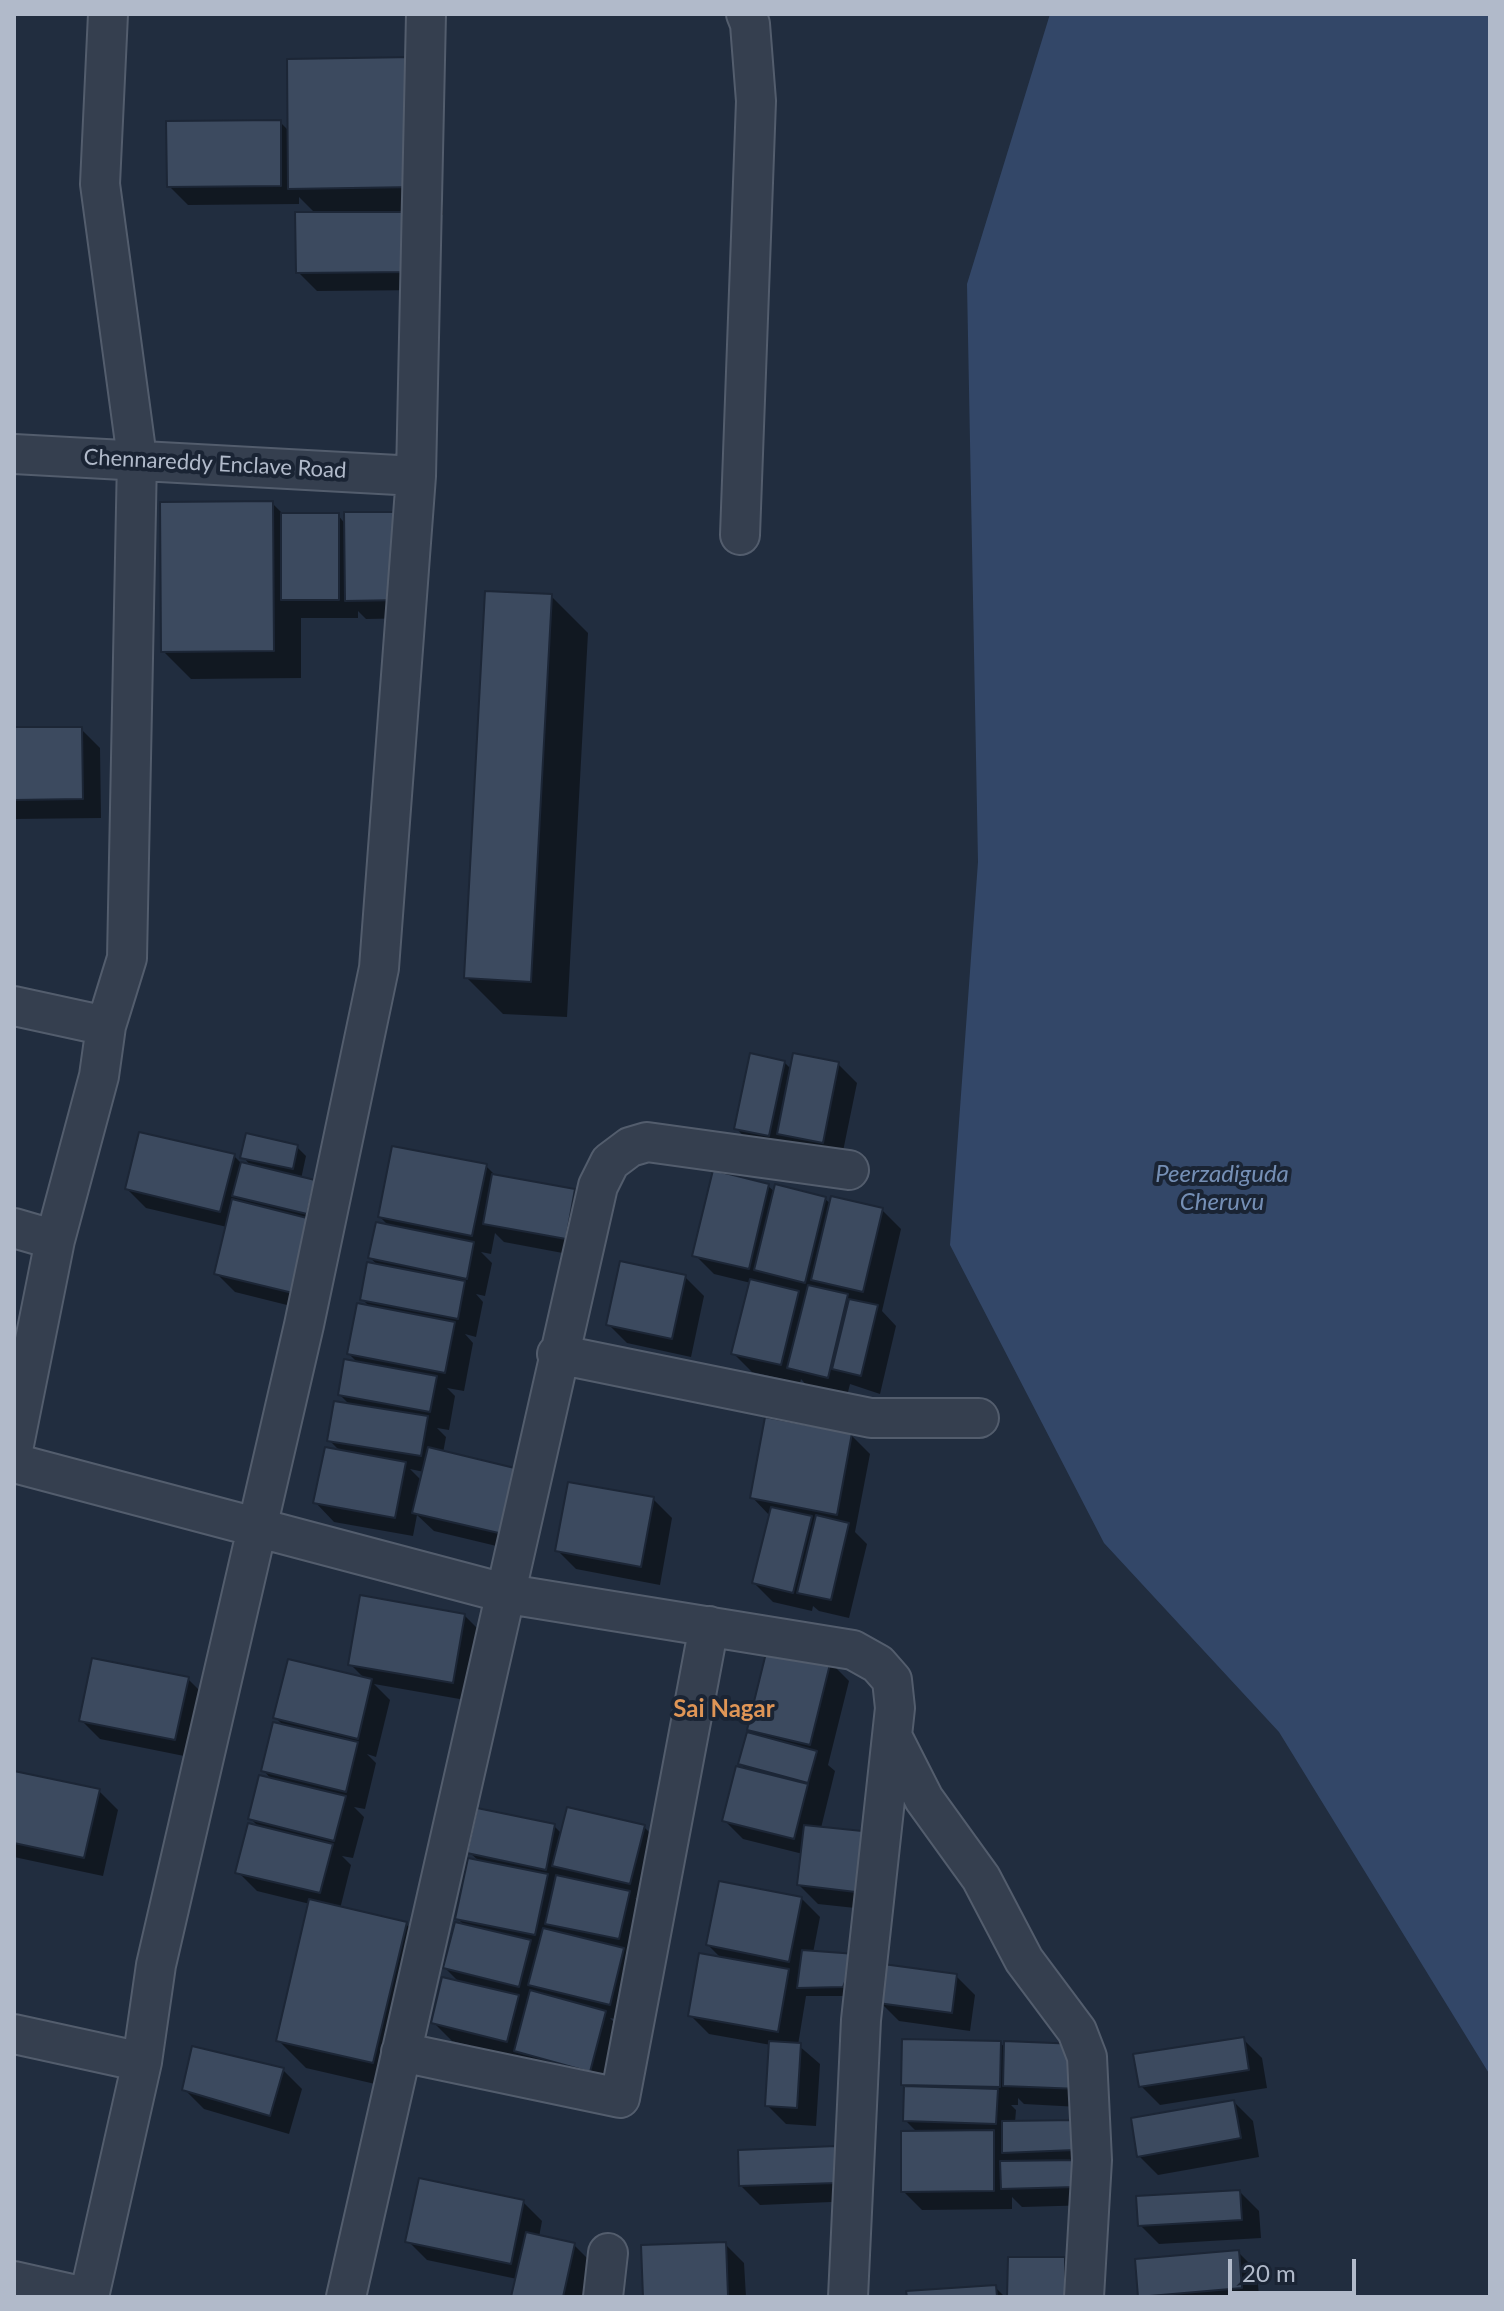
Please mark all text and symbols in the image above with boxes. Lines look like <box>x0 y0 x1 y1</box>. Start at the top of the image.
street label: Chennareddy Enclave Road <box>83 444 347 484</box>
water label: Peerzadiguda Cheruvu <box>1155 1160 1289 1216</box>
district label: Sai Nagar <box>673 1695 775 1723</box>
scale bar <box>1232 2243 1360 2293</box>
text: 20 m <box>1242 2258 1296 2287</box>

